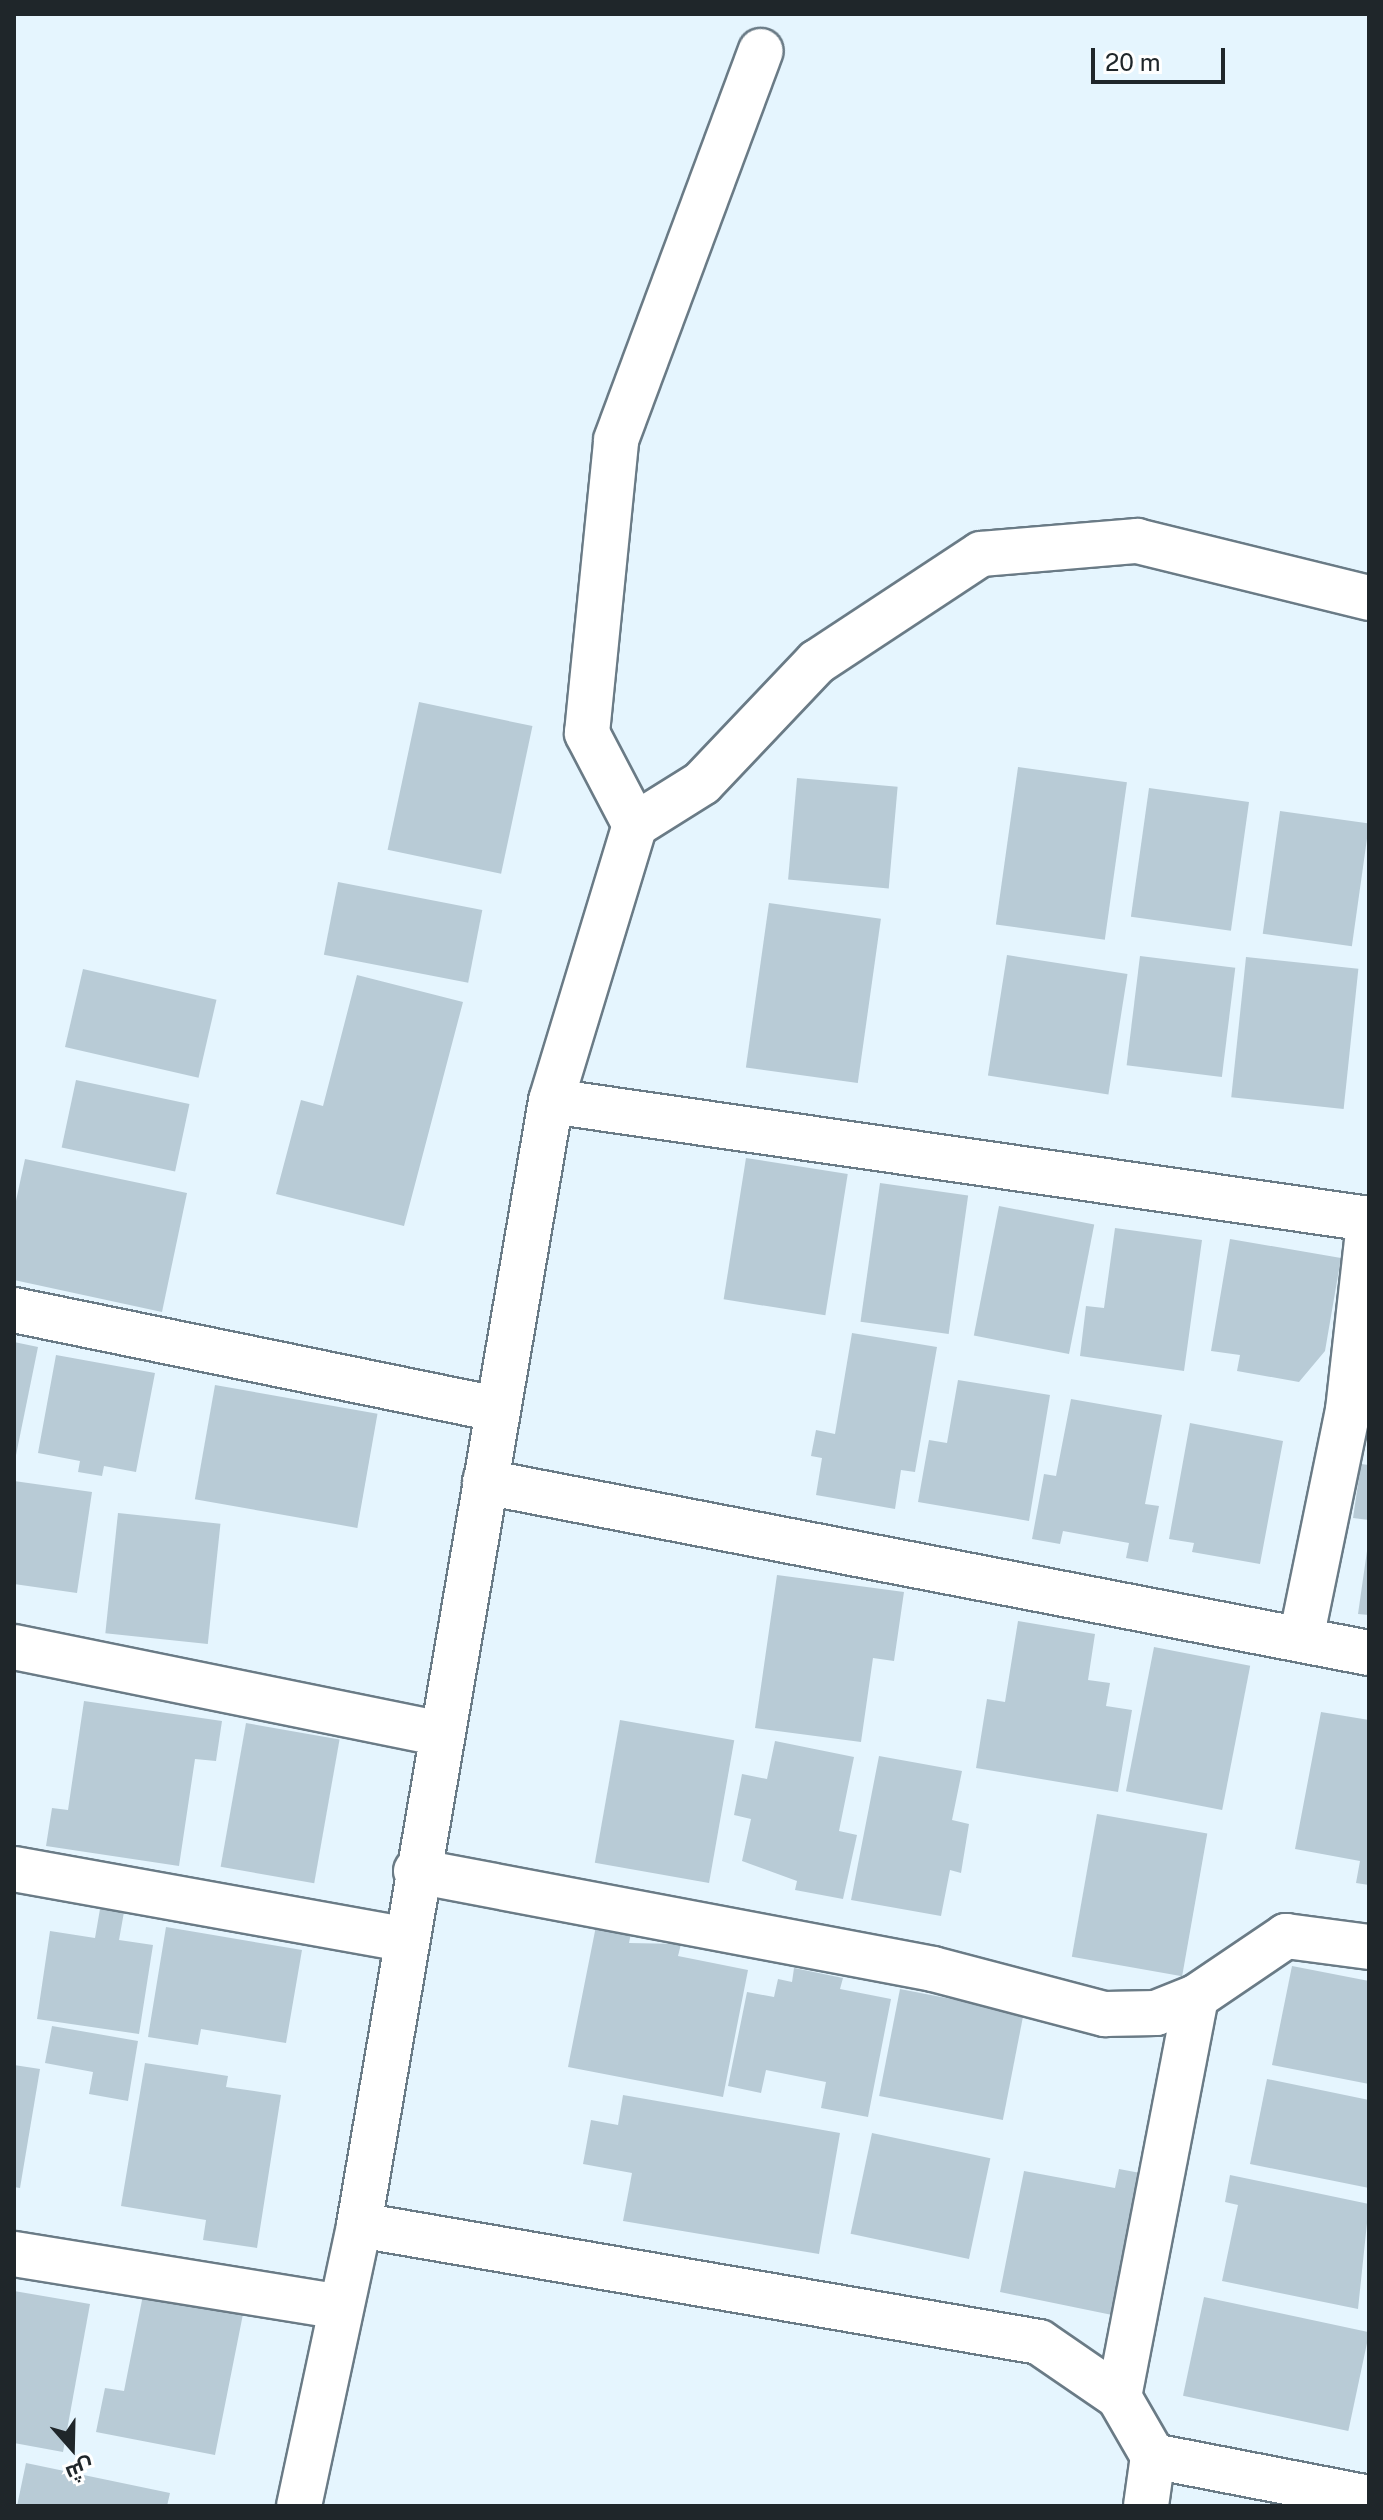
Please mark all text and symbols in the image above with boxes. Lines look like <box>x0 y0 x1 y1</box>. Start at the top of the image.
scale bar <box>1095 32 1229 82</box>
text: 20 m <box>1105 48 1161 76</box>
north arrow <box>32 2408 112 2488</box>
text: ش <box>63 2454 98 2488</box>

